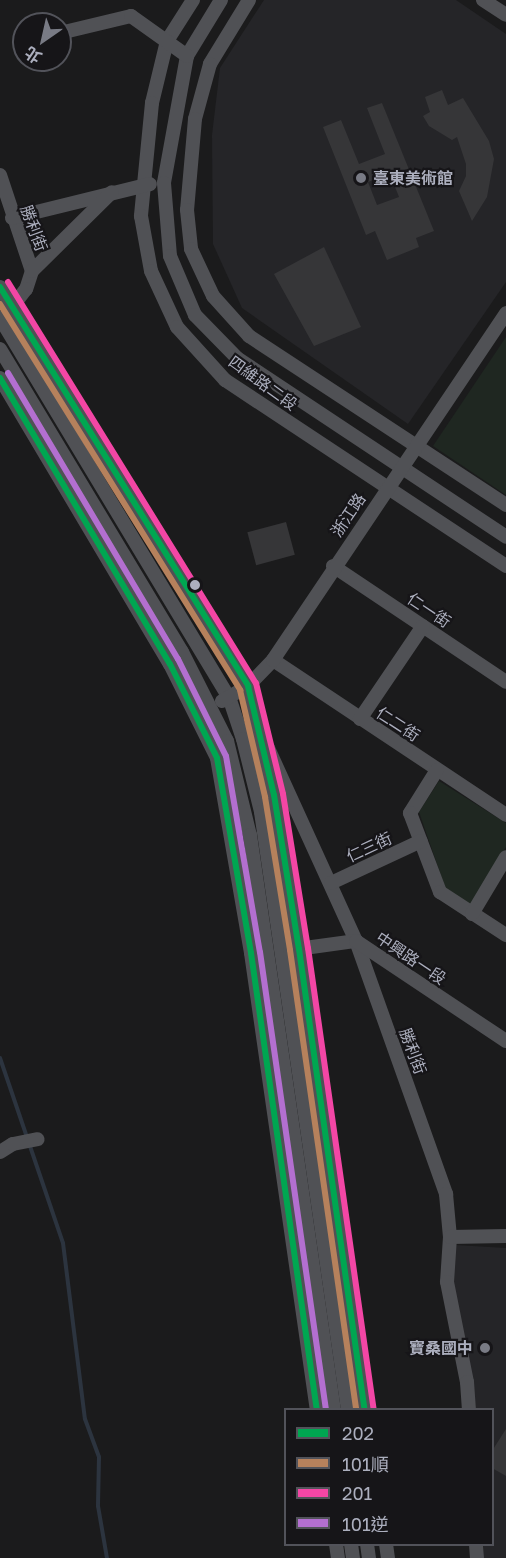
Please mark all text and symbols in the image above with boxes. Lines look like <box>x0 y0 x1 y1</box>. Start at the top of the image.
north arrow <box>12 12 72 72</box>
text: 北 <box>21 43 45 68</box>
place label: 臺東美術館 <box>373 168 453 188</box>
marker: 臺東美術館 <box>354 171 368 185</box>
street label: 勝利街 <box>17 202 51 254</box>
street label: 四維路二段 <box>225 352 301 414</box>
street label: 浙江路 <box>327 490 369 540</box>
unlabelled marker <box>189 579 201 591</box>
street label: 仁一街 <box>404 589 454 631</box>
street label: 仁二街 <box>373 703 423 745</box>
street label: 仁三街 <box>343 828 395 866</box>
street label: 中興路一段 <box>372 928 450 988</box>
street label: 勝利街 <box>396 1025 430 1077</box>
place label: 寶桑國中 <box>409 1338 473 1358</box>
marker: 寶桑國中 <box>478 1341 492 1355</box>
legend <box>284 1408 494 1546</box>
text: 202 <box>342 1422 374 1444</box>
text: 101順 <box>342 1453 389 1475</box>
text: 201 <box>342 1482 372 1504</box>
text: 101逆 <box>342 1513 389 1535</box>

